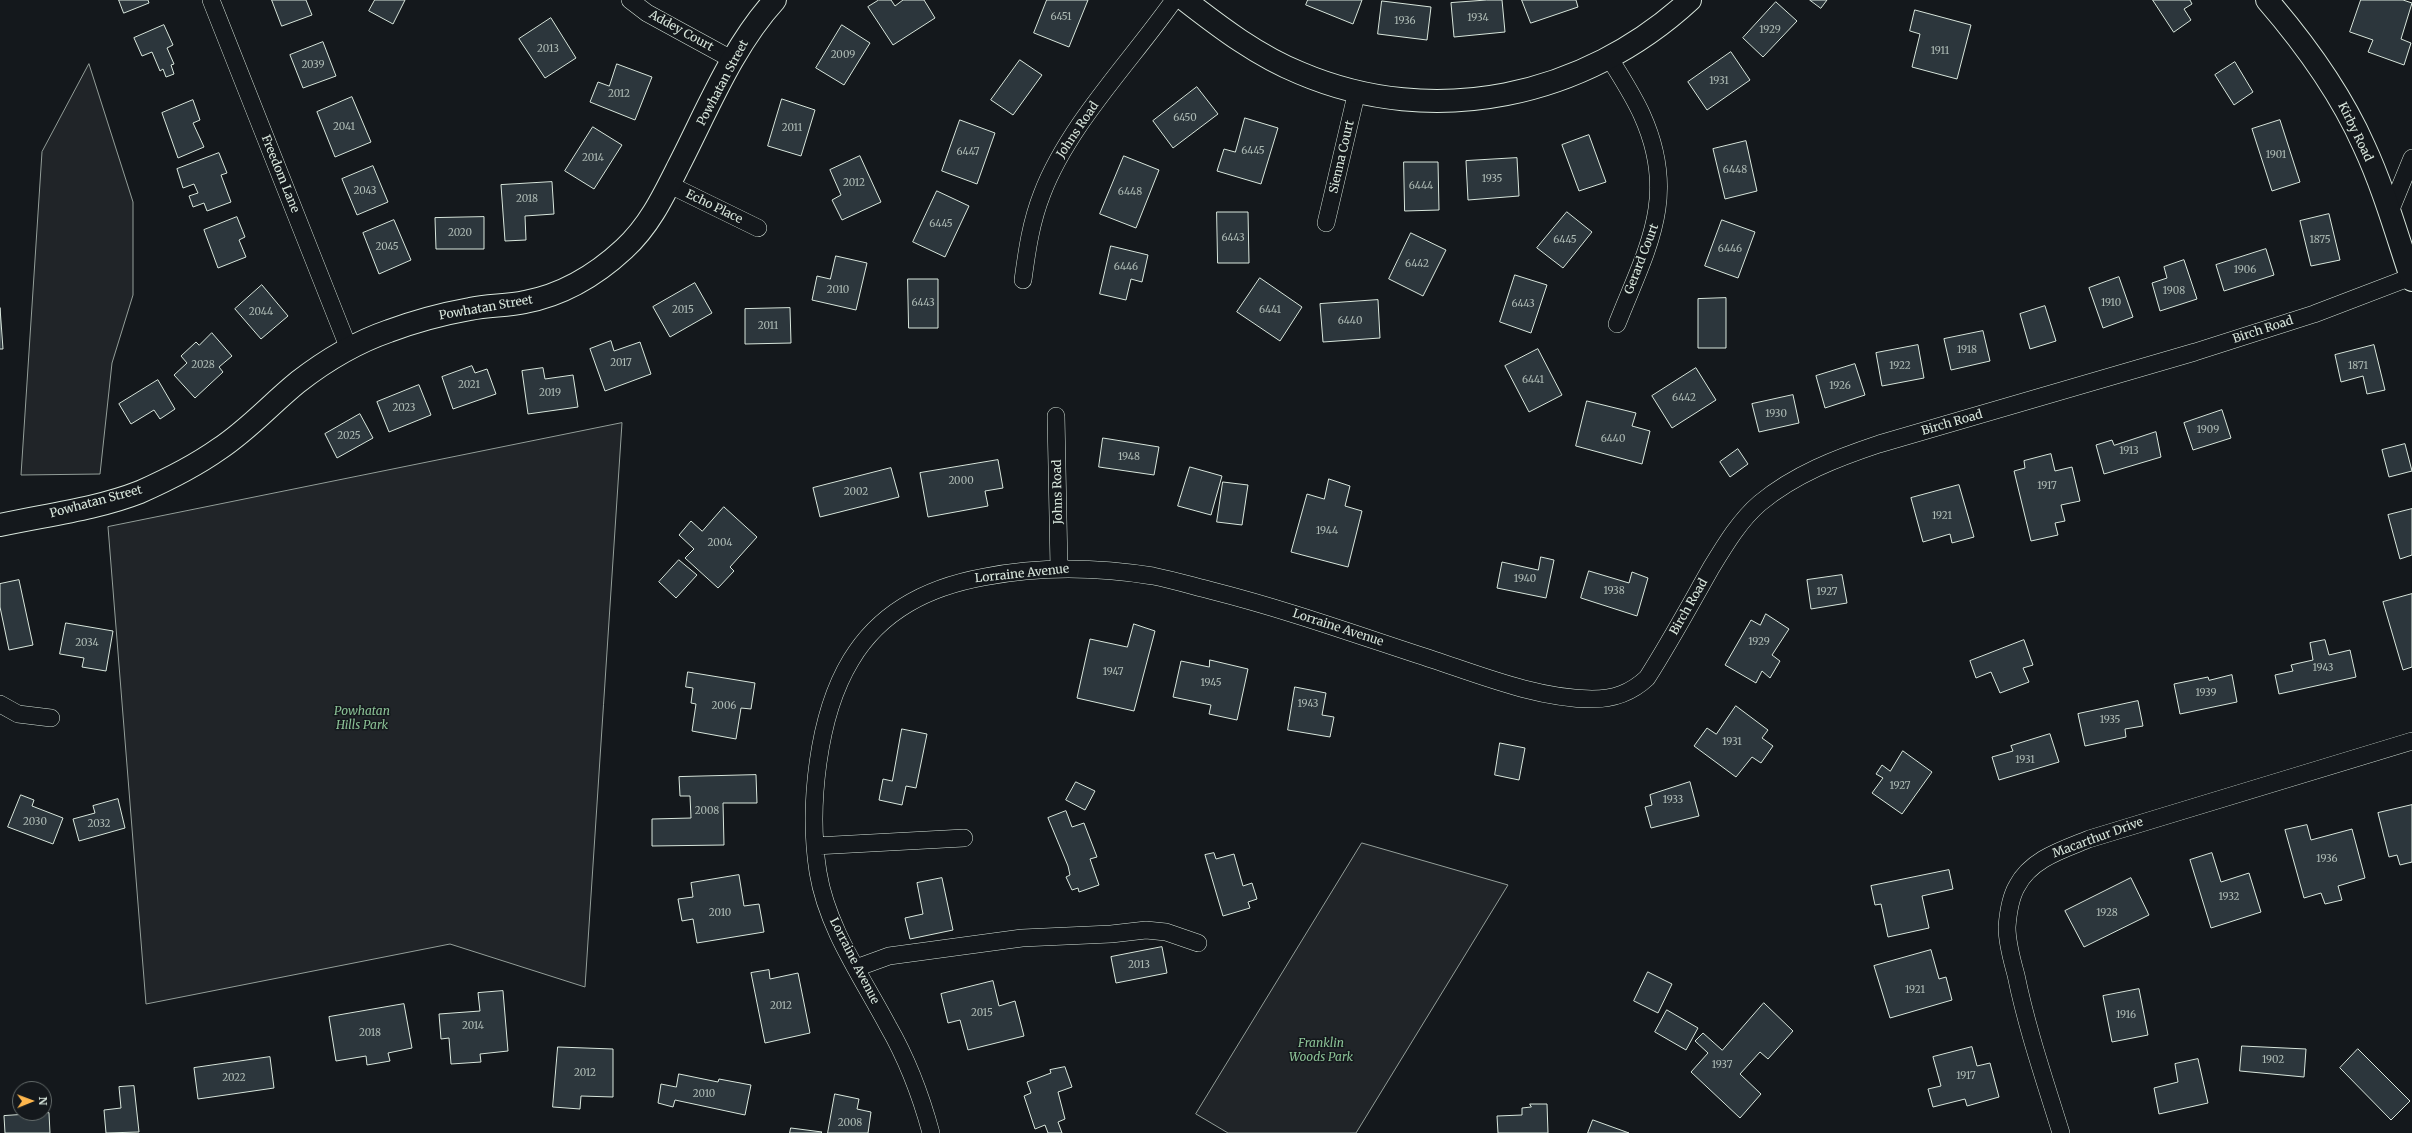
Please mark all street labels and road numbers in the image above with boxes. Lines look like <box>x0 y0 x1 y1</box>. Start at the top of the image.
street label: Addey Court <box>646 7 716 55</box>
street label: Powhatan Street <box>694 38 752 128</box>
street label: Johns Road <box>1054 99 1102 161</box>
street label: Kirby Road <box>2335 100 2375 164</box>
street label: Sienna Court <box>1327 119 1357 195</box>
street label: Freedom Lane <box>258 133 302 215</box>
street label: Echo Place <box>683 187 745 227</box>
street label: Gerard Court <box>1622 222 1662 296</box>
street label: Powhatan Street <box>438 293 534 323</box>
street label: Birch Road <box>2231 313 2295 347</box>
street label: Birch Road <box>1920 407 1984 439</box>
street label: Johns Road <box>1050 460 1066 524</box>
street label: Powhatan Street <box>48 483 144 521</box>
street label: Lorraine Avenue <box>974 562 1070 586</box>
street label: Birch Road <box>1667 576 1711 638</box>
street label: Lorraine Avenue <box>1291 607 1385 649</box>
street label: Macarthur Drive <box>2051 815 2145 861</box>
street label: Lorraine Avenue <box>826 916 882 1006</box>

